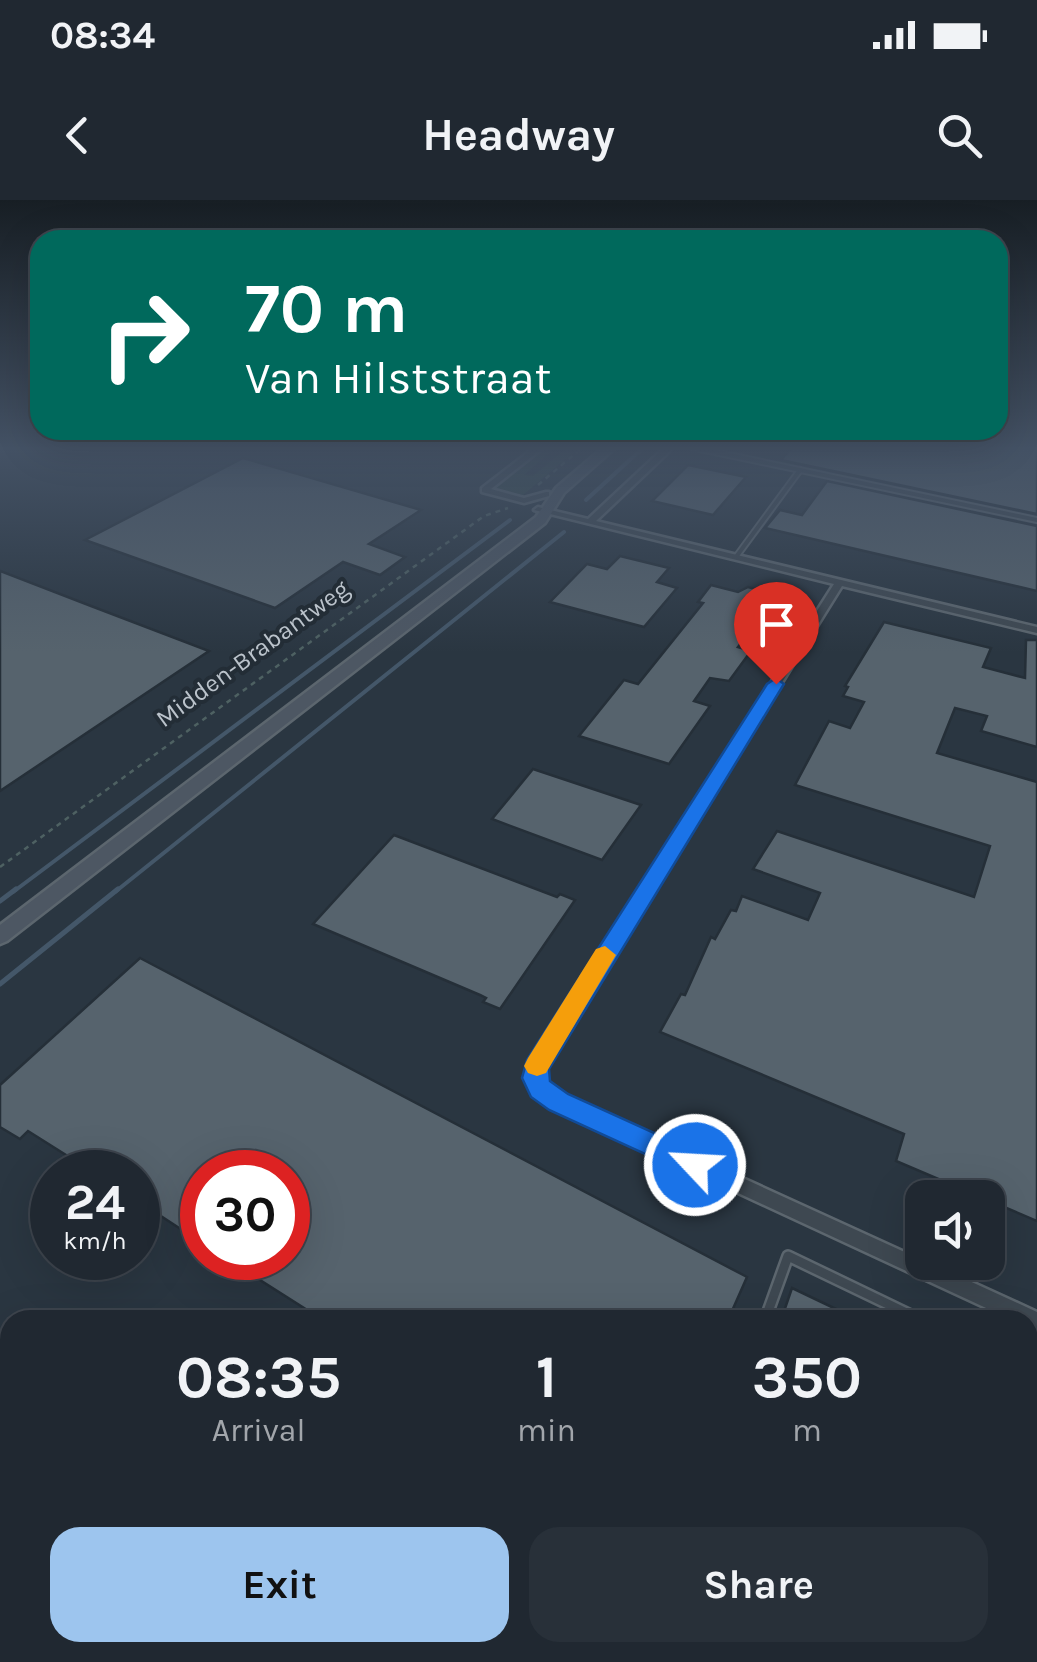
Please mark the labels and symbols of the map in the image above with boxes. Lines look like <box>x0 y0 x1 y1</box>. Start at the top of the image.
street label: Midden-Brabantweg <box>150 574 354 733</box>
pin <box>734 582 819 685</box>
position arrow <box>643 1113 747 1217</box>
speed limit sign: 30 <box>180 1150 310 1280</box>

